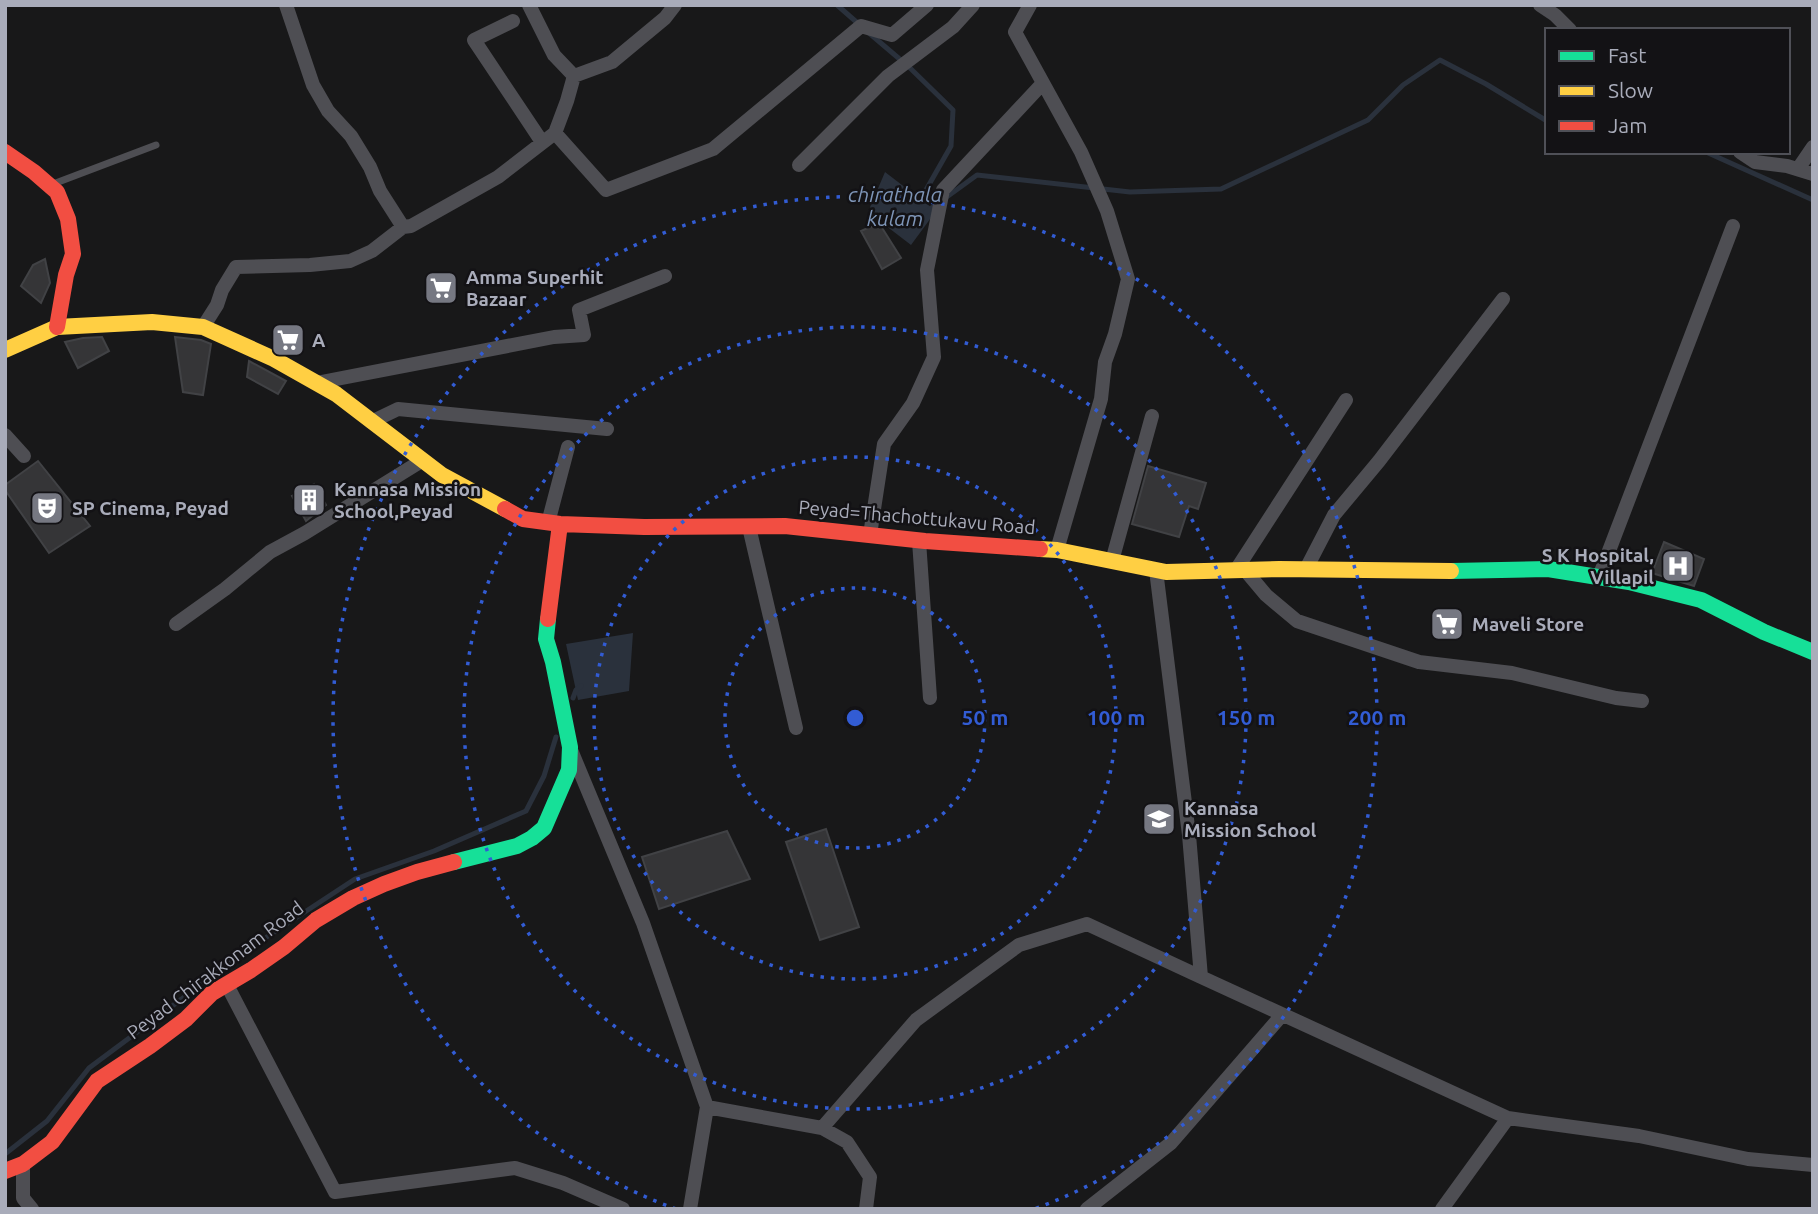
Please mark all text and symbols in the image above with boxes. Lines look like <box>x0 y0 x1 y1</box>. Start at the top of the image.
legend <box>1545 28 1790 154</box>
text: Fast <box>1608 43 1646 67</box>
text: Slow <box>1608 78 1653 102</box>
text: Jam <box>1608 113 1647 137</box>
water label: chirathala kulam <box>848 182 942 230</box>
place label: Amma Superhit Bazaar <box>466 266 604 310</box>
supermarket icon: Amma Superhit Bazaar <box>422 269 460 307</box>
supermarket icon: A <box>269 321 307 359</box>
place label: A <box>312 329 326 351</box>
place label: Kannasa Mission School,Peyad <box>334 478 481 522</box>
building icon: Kannasa Mission School,Peyad <box>290 481 328 519</box>
theatre icon: SP Cinema, Peyad <box>28 489 66 527</box>
street label: Peyad=Thachottukavu Road <box>798 496 1036 538</box>
place label: SP Cinema, Peyad <box>72 497 229 519</box>
place label: S K Hospital, Villapil <box>1542 544 1654 588</box>
hospital icon: S K Hospital, Villapil <box>1659 547 1697 585</box>
supermarket icon: Maveli Store <box>1428 605 1466 643</box>
place label: Maveli Store <box>1472 613 1584 635</box>
text: 50 m <box>962 705 1008 729</box>
text: 100 m <box>1087 705 1145 729</box>
text: 150 m <box>1217 705 1275 729</box>
text: 200 m <box>1348 705 1406 729</box>
centre of rings <box>843 706 867 730</box>
place label: Kannasa Mission School <box>1184 797 1317 841</box>
school or university icon: Kannasa Mission School <box>1140 800 1178 838</box>
street label: Peyad Chirakkonam Road <box>123 897 307 1043</box>

